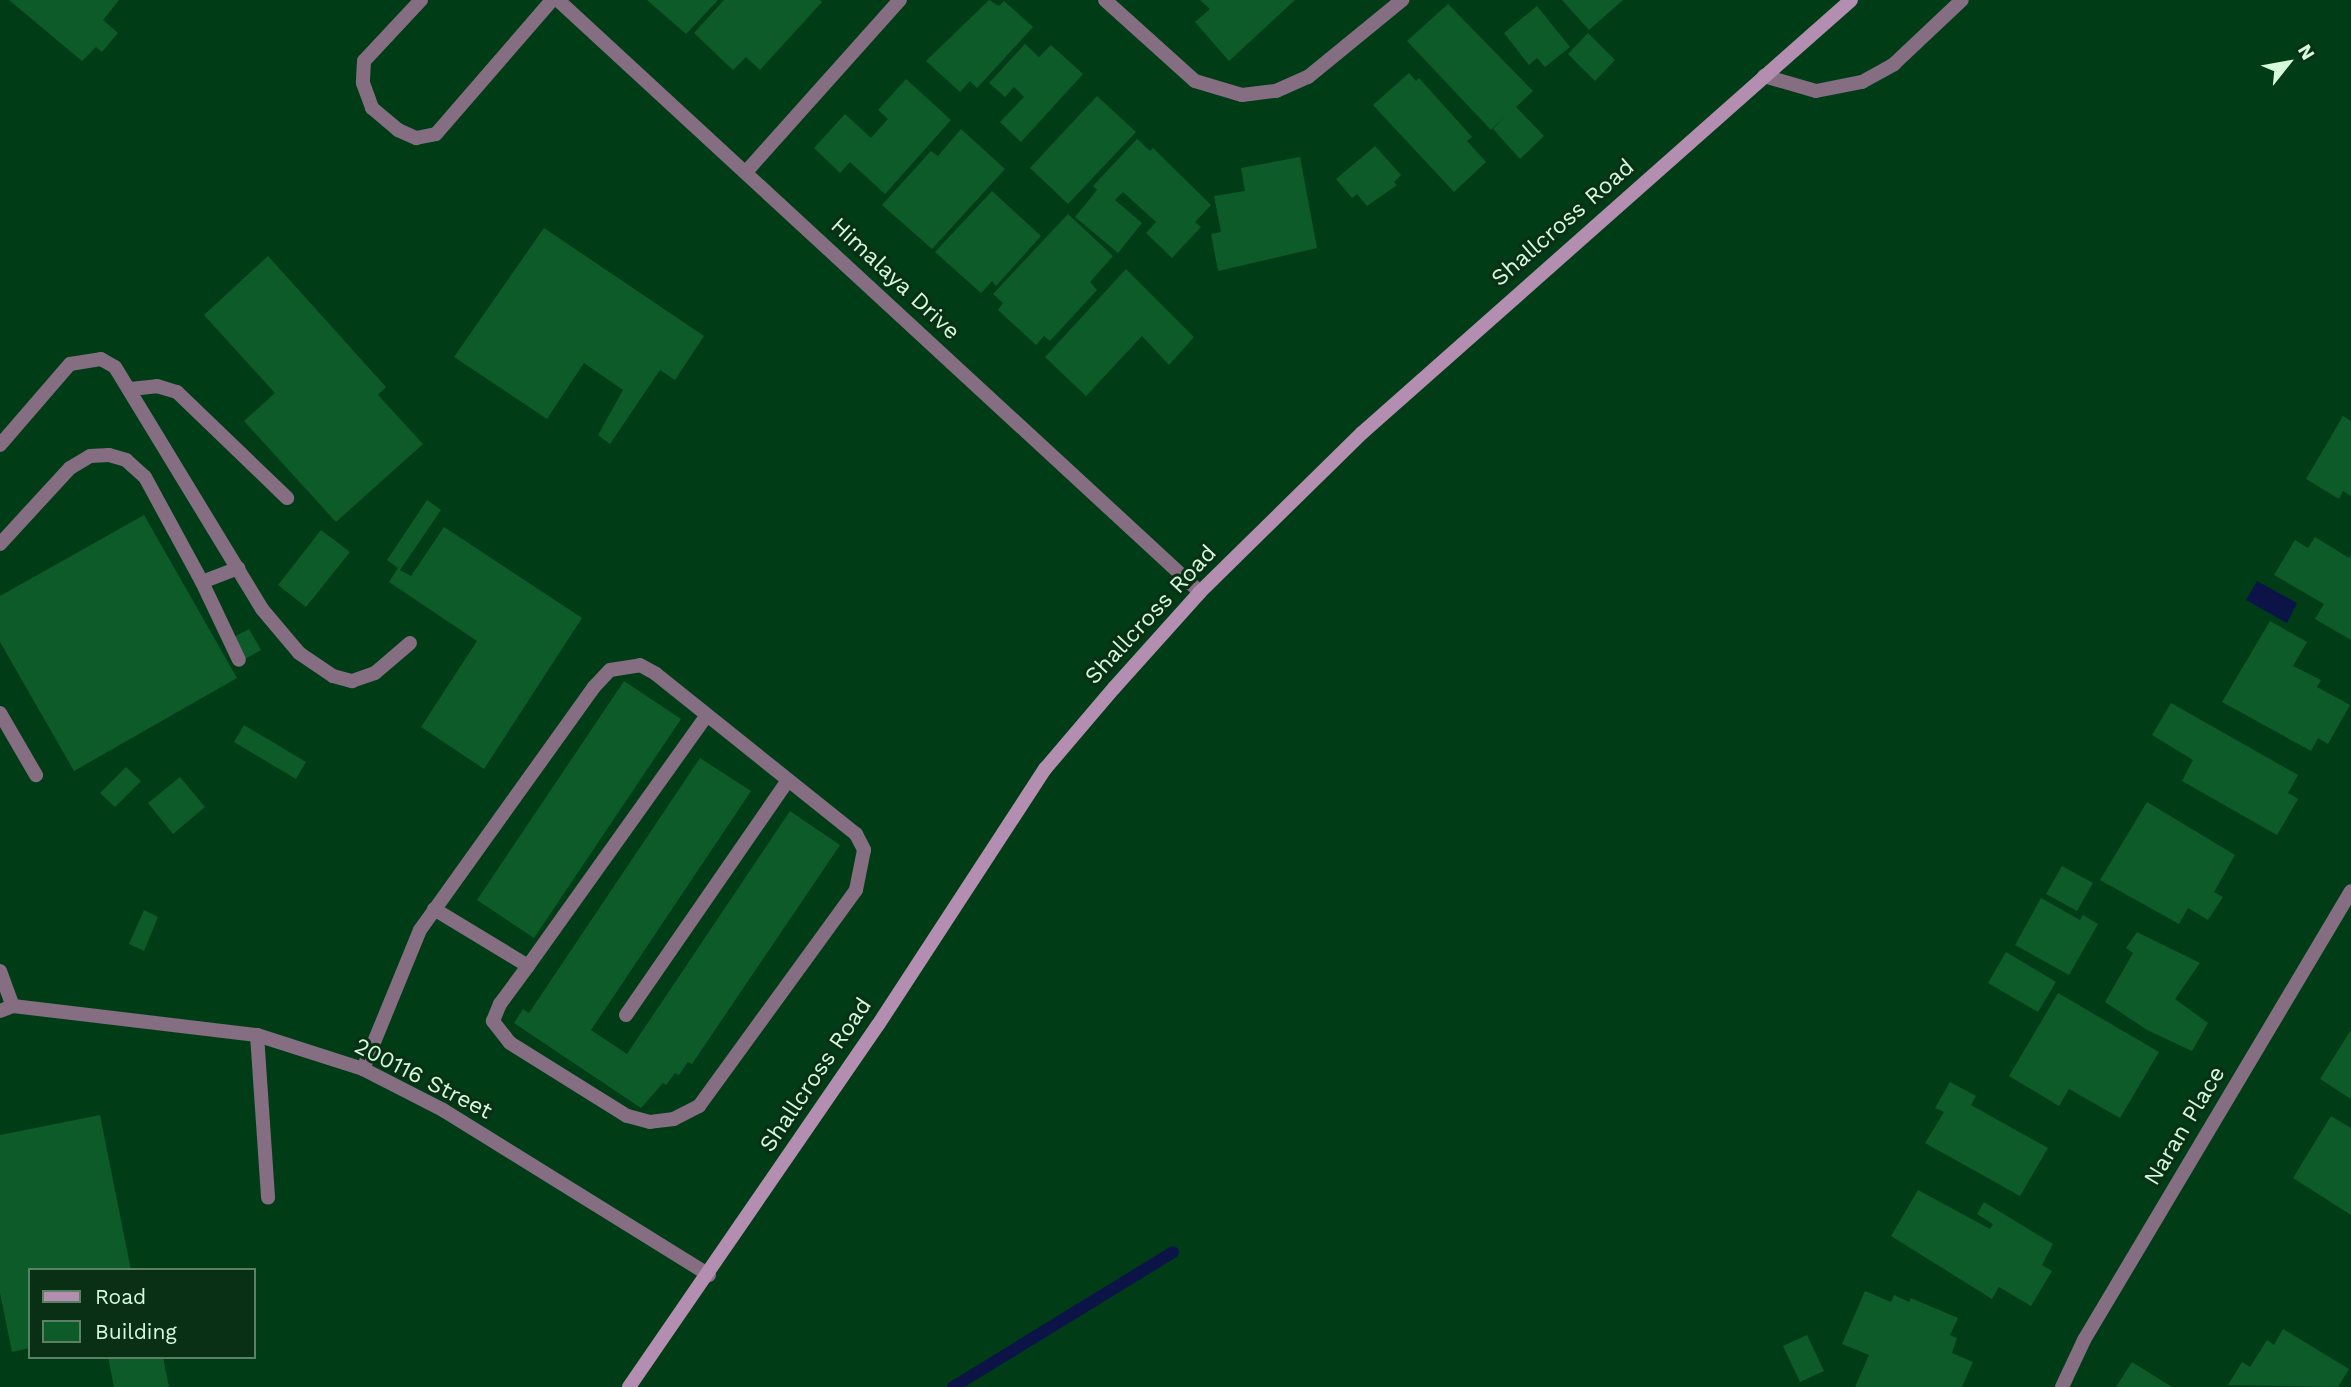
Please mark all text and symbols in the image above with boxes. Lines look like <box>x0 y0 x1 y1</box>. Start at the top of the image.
north arrow <box>2253 28 2323 98</box>
text: N <box>2293 40 2320 64</box>
street label: Shallcross Road <box>1486 154 1640 292</box>
street label: Himalaya Drive <box>825 212 965 346</box>
street label: Shallcross Road <box>1080 540 1222 690</box>
street label: Shallcross Road <box>754 993 878 1157</box>
street label: 200116 Street <box>349 1032 497 1126</box>
street label: Naran Place <box>2139 1061 2231 1191</box>
legend <box>28 1268 256 1359</box>
text: Road <box>95 1284 146 1309</box>
text: Building <box>95 1319 177 1344</box>

